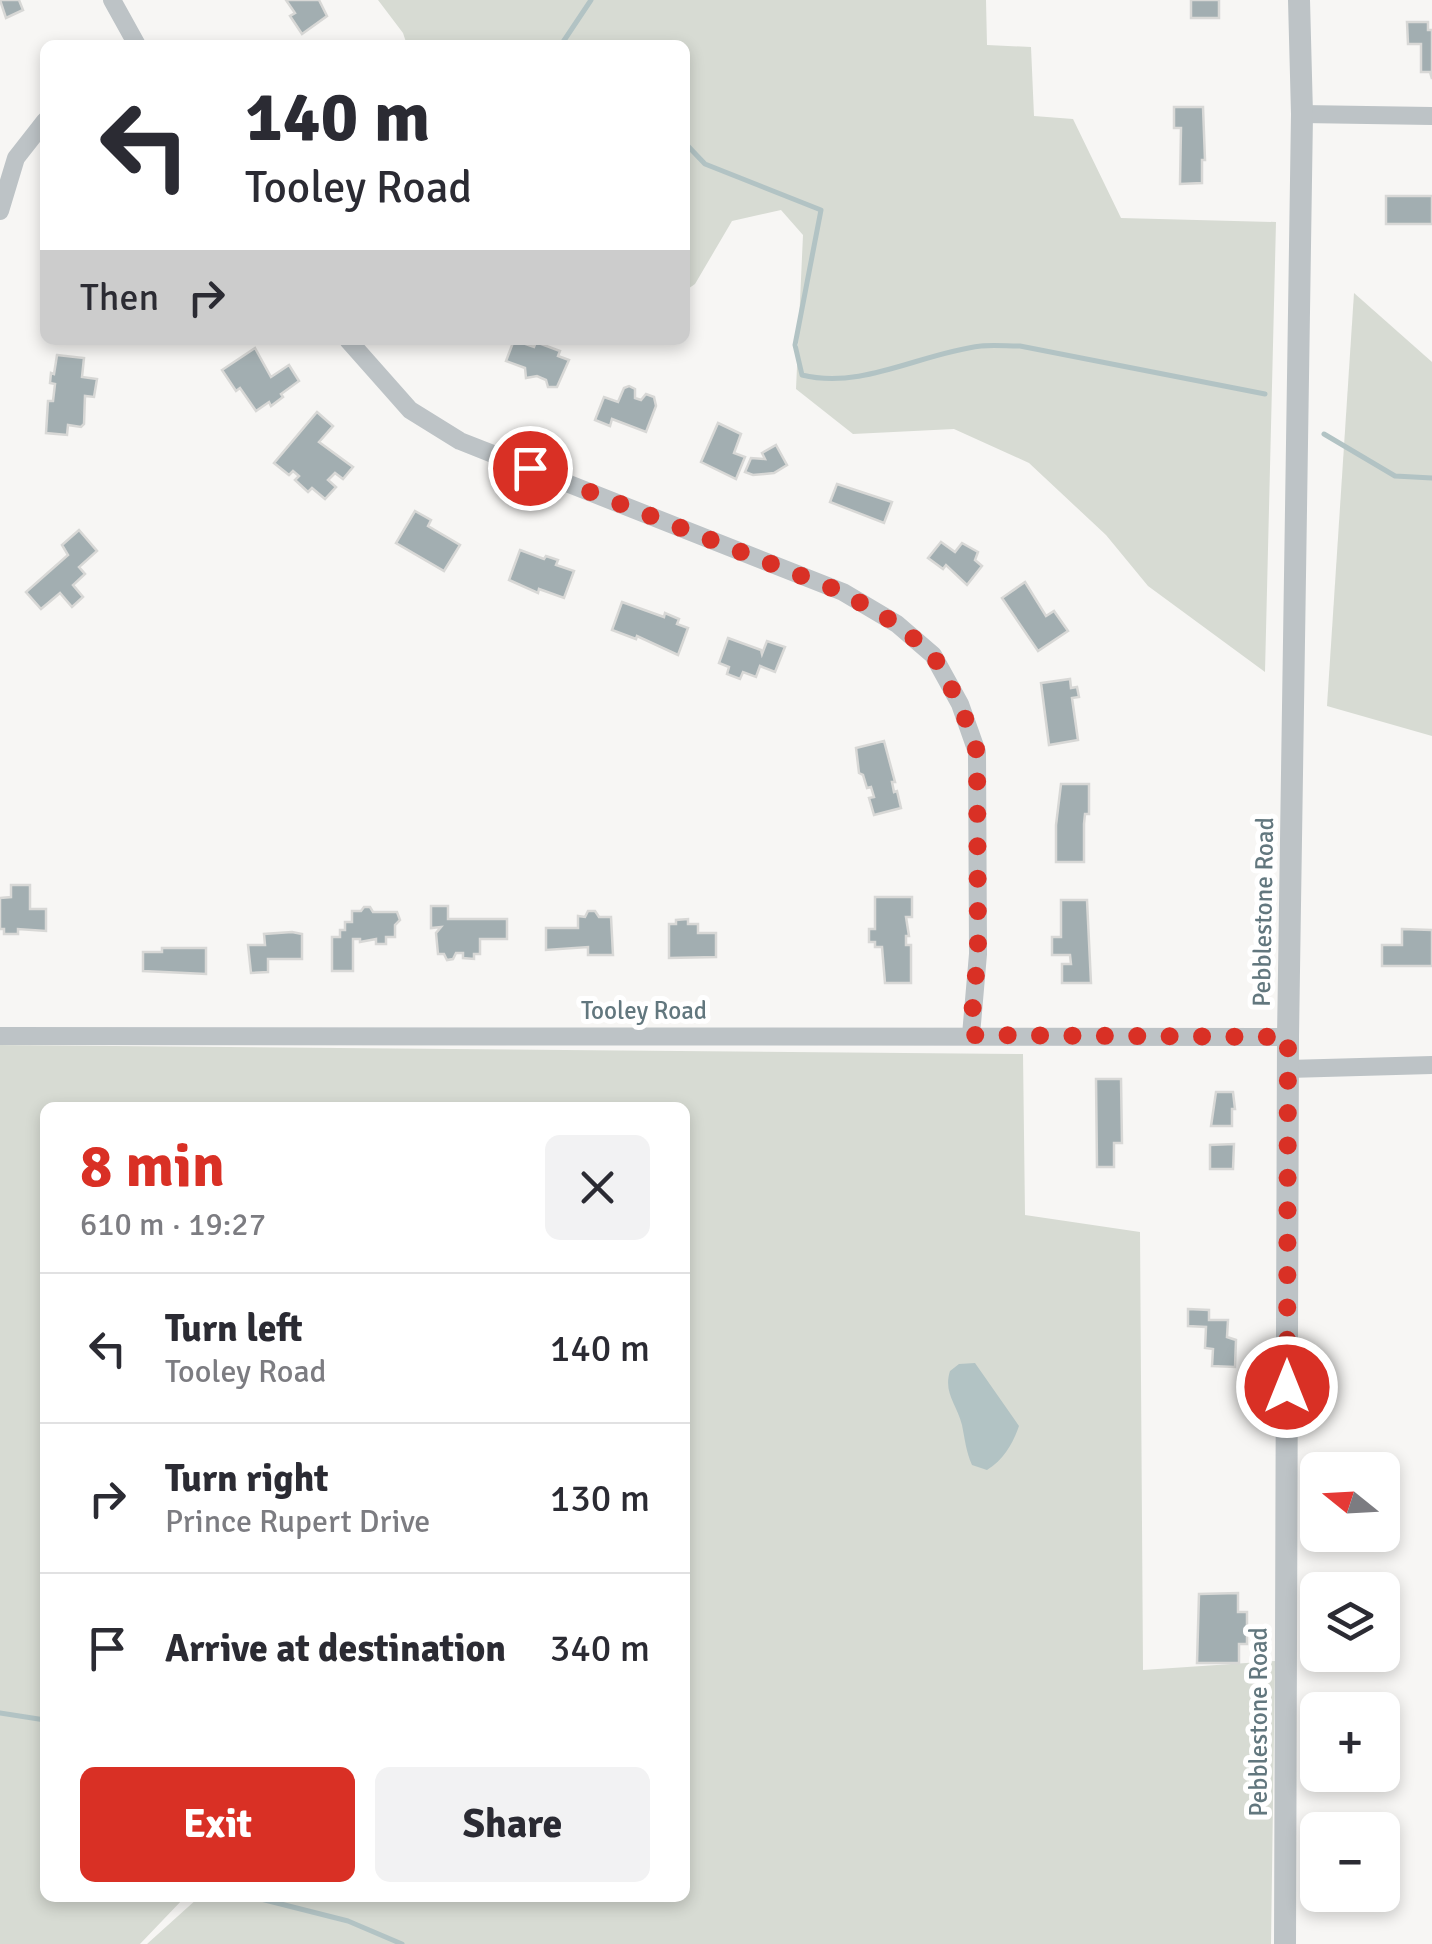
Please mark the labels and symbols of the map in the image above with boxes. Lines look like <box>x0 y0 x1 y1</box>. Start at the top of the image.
pin <box>488 426 573 511</box>
street label: Pebblestone Road <box>1246 817 1280 1007</box>
street label: Tooley Road <box>581 995 707 1026</box>
position arrow <box>1235 1335 1339 1439</box>
north arrow <box>1300 1452 1400 1552</box>
street label: Pebblestone Road <box>1243 1627 1274 1817</box>

